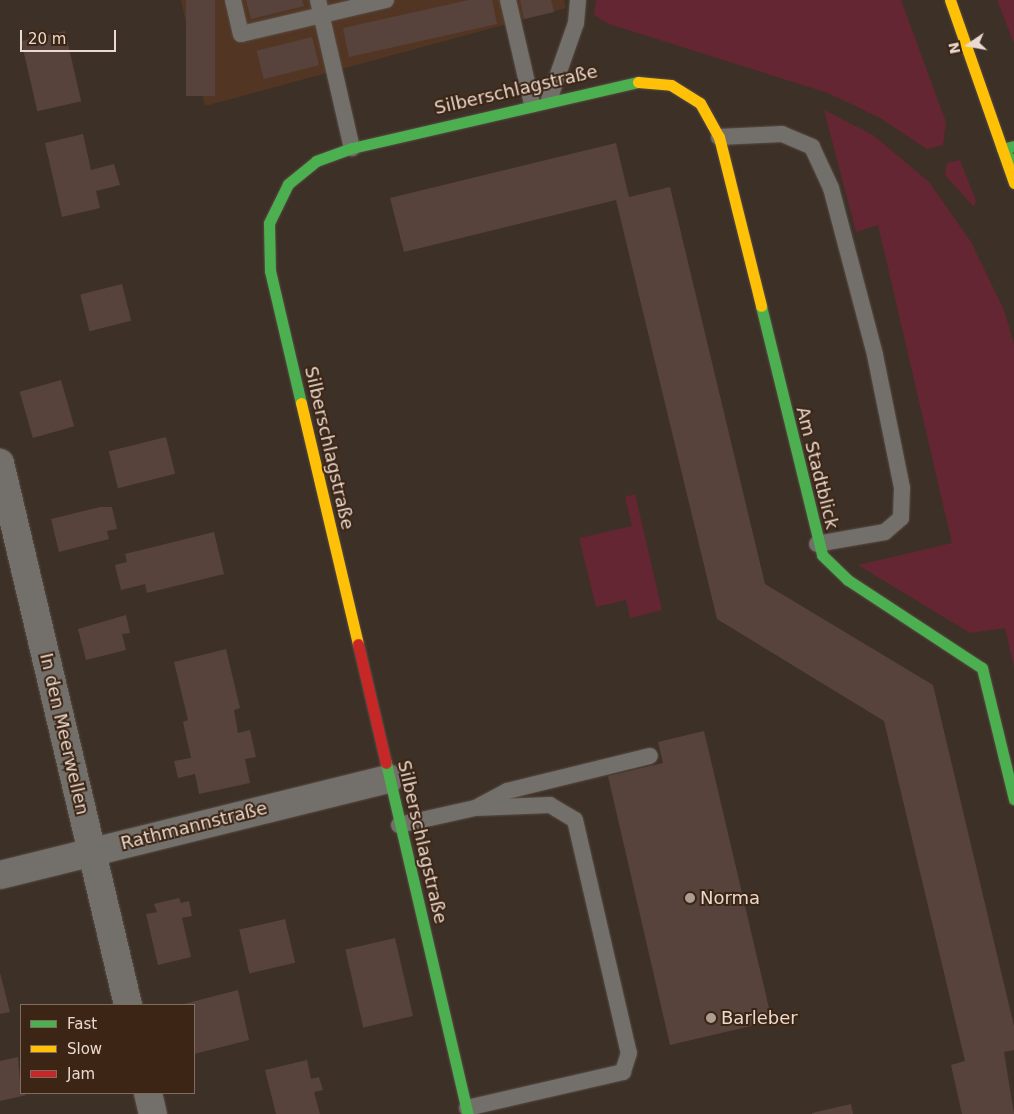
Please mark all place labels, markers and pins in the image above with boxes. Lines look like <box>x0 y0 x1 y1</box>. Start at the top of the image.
place label: Norma <box>700 887 760 909</box>
marker: Norma <box>684 892 696 904</box>
place label: Barleber <box>721 1007 798 1029</box>
marker: Barleber <box>705 1012 717 1024</box>

